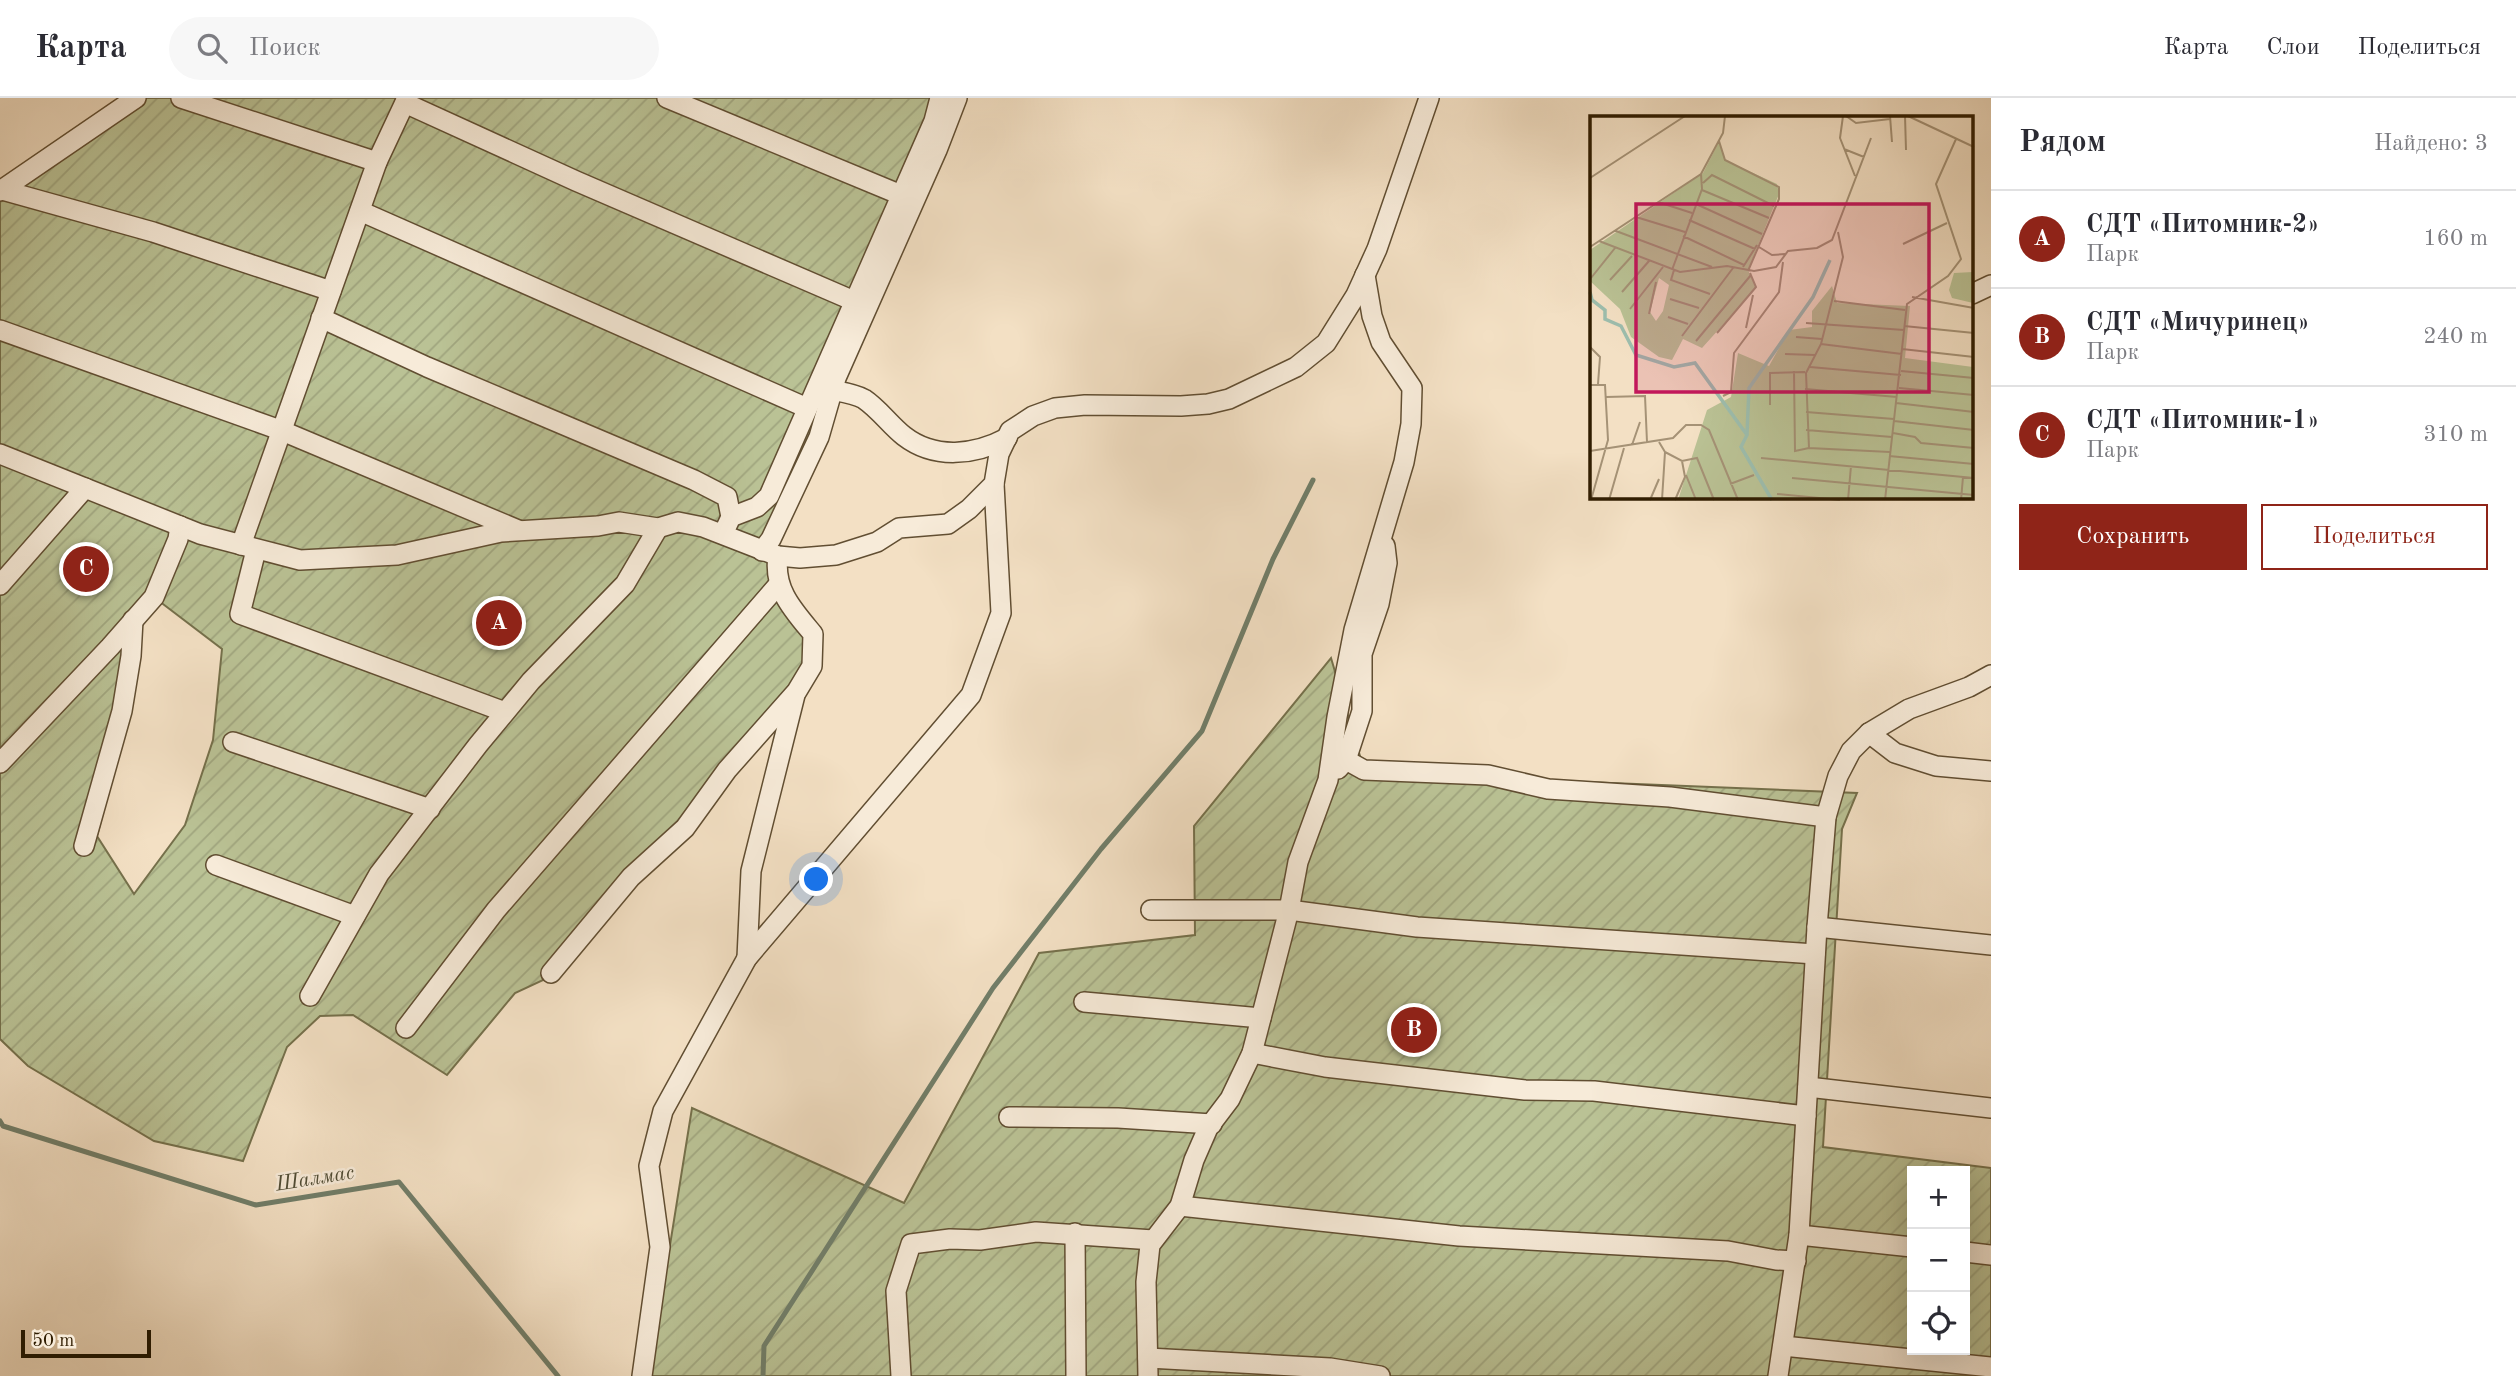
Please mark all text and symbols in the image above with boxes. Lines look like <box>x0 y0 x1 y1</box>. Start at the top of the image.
search box <box>169 17 659 80</box>
icon: search <box>193 29 231 67</box>
text: Карта <box>35 32 127 65</box>
text: Поиск <box>249 35 321 61</box>
text: Карта <box>2164 36 2229 60</box>
text: Слои <box>2267 36 2320 60</box>
text: Поделиться <box>2358 36 2481 60</box>
inset map <box>1590 116 1974 499</box>
text: Рядом <box>2019 128 2106 158</box>
text: Найдено: 3 <box>2374 132 2488 155</box>
text: СДТ «Питомник-2» <box>2086 212 2320 238</box>
text: A <box>2033 227 2051 250</box>
text: 160 m <box>2423 227 2488 250</box>
text: Парк <box>2086 243 2139 266</box>
text: СДТ «Мичуринец» <box>2086 310 2310 336</box>
text: B <box>2034 325 2050 348</box>
text: 240 m <box>2423 325 2488 348</box>
text: Парк <box>2086 341 2139 364</box>
text: СДТ «Питомник-1» <box>2086 408 2320 434</box>
text: C <box>2034 423 2050 446</box>
text: 310 m <box>2423 423 2488 446</box>
text: Парк <box>2086 439 2139 462</box>
button: Сохранить <box>2019 504 2247 570</box>
button: Поделиться <box>2261 504 2488 570</box>
pin: C <box>63 543 109 595</box>
pin: A <box>476 597 522 649</box>
your location <box>799 862 833 896</box>
pin: B <box>1391 1004 1437 1056</box>
water label: Шалмас <box>273 1162 356 1196</box>
map controls <box>1907 1166 1970 1355</box>
button: + <box>1907 1166 1970 1229</box>
button: − <box>1907 1229 1970 1292</box>
button: locate <box>1907 1292 1970 1355</box>
scale bar <box>21 1327 150 1359</box>
text: 50 m <box>32 1332 74 1351</box>

